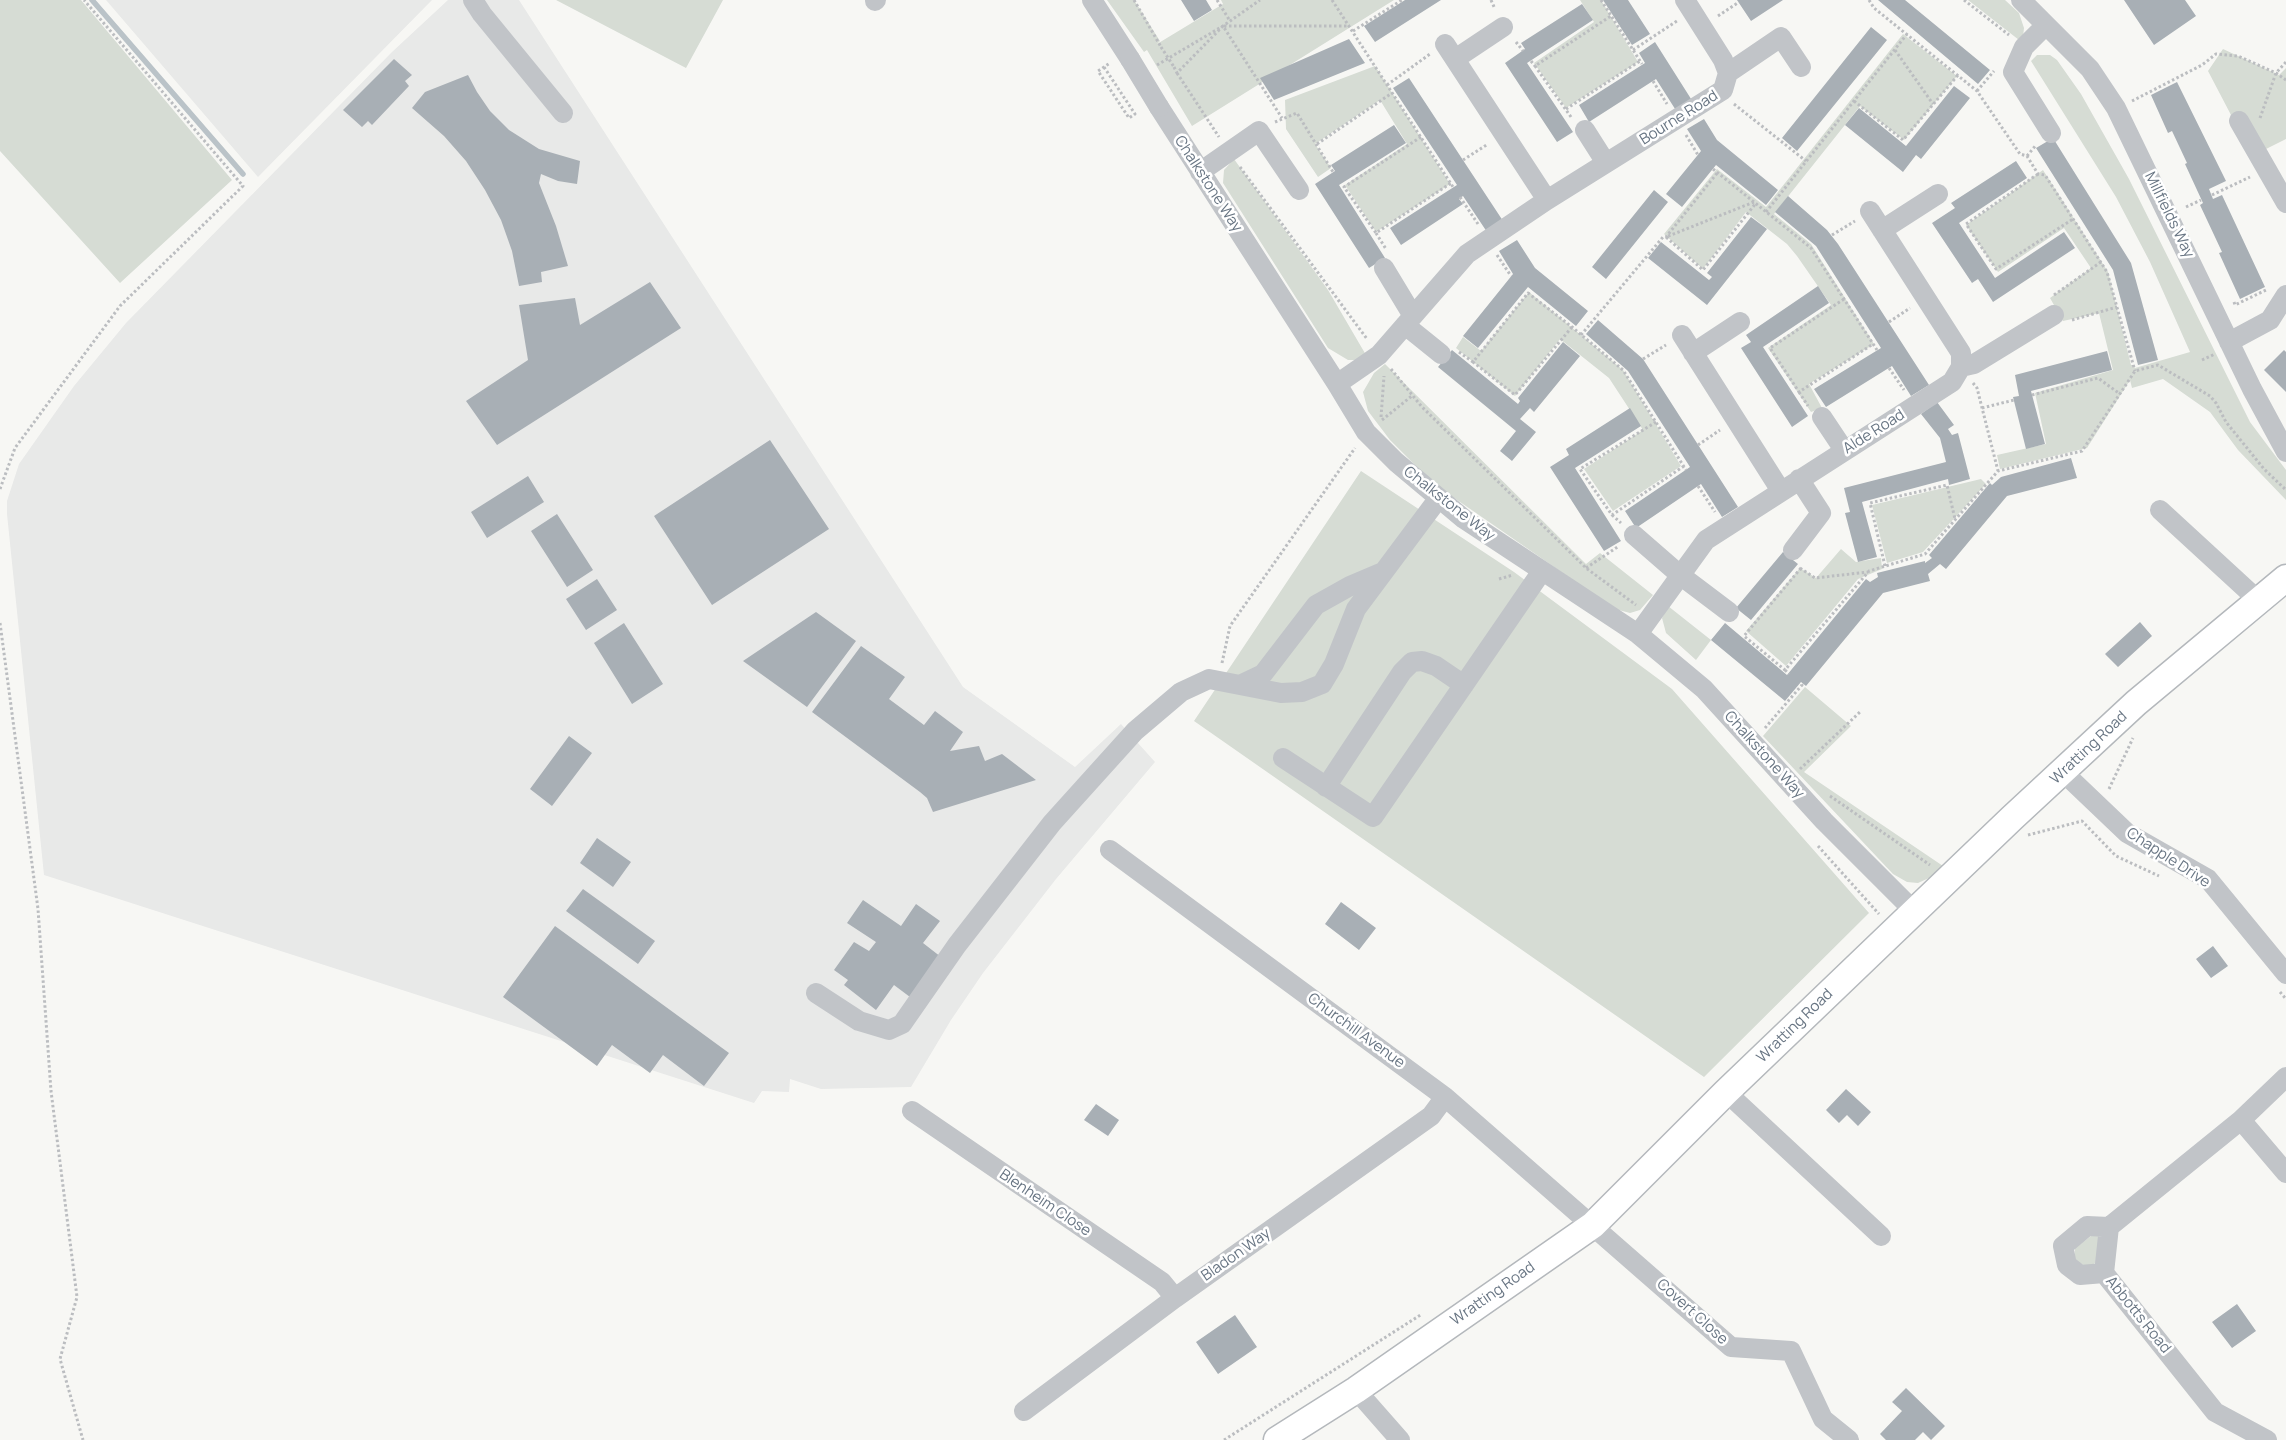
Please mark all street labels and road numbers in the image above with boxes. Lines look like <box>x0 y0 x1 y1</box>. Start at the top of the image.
street label: Bourne Road <box>1637 87 1721 149</box>
street label: Chalkstone Way <box>1170 133 1246 235</box>
street label: Millfields Way <box>2140 169 2198 261</box>
street label: Alde Road <box>1840 406 1908 458</box>
street label: Chalkstone Way <box>1400 463 1498 545</box>
street label: Chalkstone Way <box>1720 708 1808 802</box>
street label: Wratting Road <box>2047 708 2131 788</box>
street label: Chapple Drive <box>2123 824 2213 892</box>
street label: Wratting Road <box>1753 985 1837 1067</box>
street label: Churchill Avenue <box>1304 990 1408 1072</box>
street label: Blenheim Close <box>996 1166 1094 1240</box>
street label: Bladon Way <box>1198 1225 1274 1285</box>
street label: Wratting Road <box>1448 1258 1538 1330</box>
street label: Abbotts Road <box>2102 1273 2174 1357</box>
street label: Covert Close <box>1653 1275 1731 1349</box>

